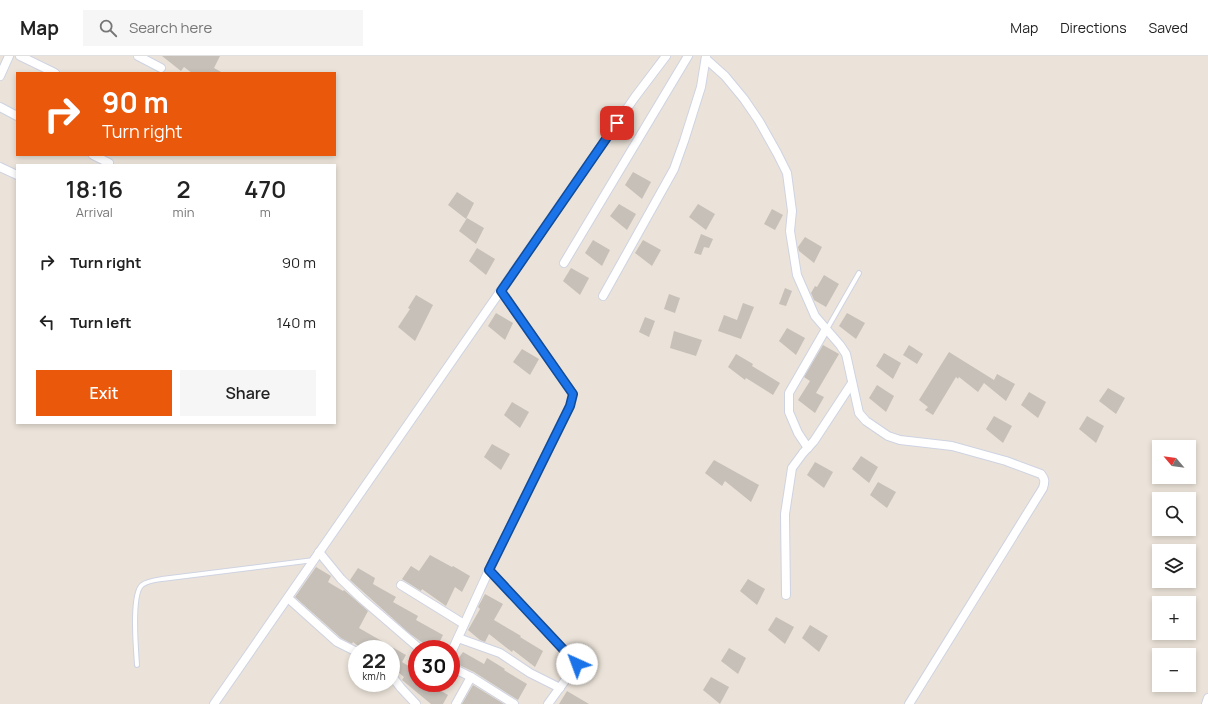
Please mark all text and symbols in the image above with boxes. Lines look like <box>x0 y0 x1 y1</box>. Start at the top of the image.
search box <box>83 10 363 46</box>
text: Map <box>20 15 59 41</box>
icon: search <box>97 17 119 39</box>
text: Search here <box>129 17 212 38</box>
text: Map <box>1010 18 1038 37</box>
text: Directions <box>1060 18 1127 37</box>
text: Saved <box>1149 18 1188 37</box>
text: 90 m <box>102 83 169 121</box>
icon: right <box>36 88 88 140</box>
pin <box>600 106 634 140</box>
icon: arrive <box>606 112 628 134</box>
text: Turn right <box>102 119 183 143</box>
text: 18:16 <box>66 172 123 205</box>
text: 2 <box>176 172 191 205</box>
text: 470 <box>244 172 286 205</box>
text: Arrival <box>76 203 113 221</box>
text: min <box>173 203 194 221</box>
text: m <box>260 203 271 221</box>
icon: right <box>36 251 58 273</box>
text: Turn right <box>70 252 141 273</box>
text: 90 m <box>282 252 316 273</box>
icon: left <box>36 311 58 333</box>
text: Turn left <box>70 312 132 333</box>
text: 140 m <box>276 312 316 333</box>
button: Exit <box>36 370 172 416</box>
button: Share <box>180 370 316 416</box>
north arrow <box>1152 440 1196 484</box>
map controls <box>1152 440 1196 692</box>
button: search <box>1152 492 1196 536</box>
button: layers <box>1152 544 1196 588</box>
button: + <box>1152 596 1196 640</box>
speed limit sign: 30 <box>408 640 460 692</box>
position arrow <box>556 643 598 685</box>
text: 22 <box>362 647 386 674</box>
button: − <box>1152 648 1196 692</box>
text: km/h <box>362 669 386 683</box>

